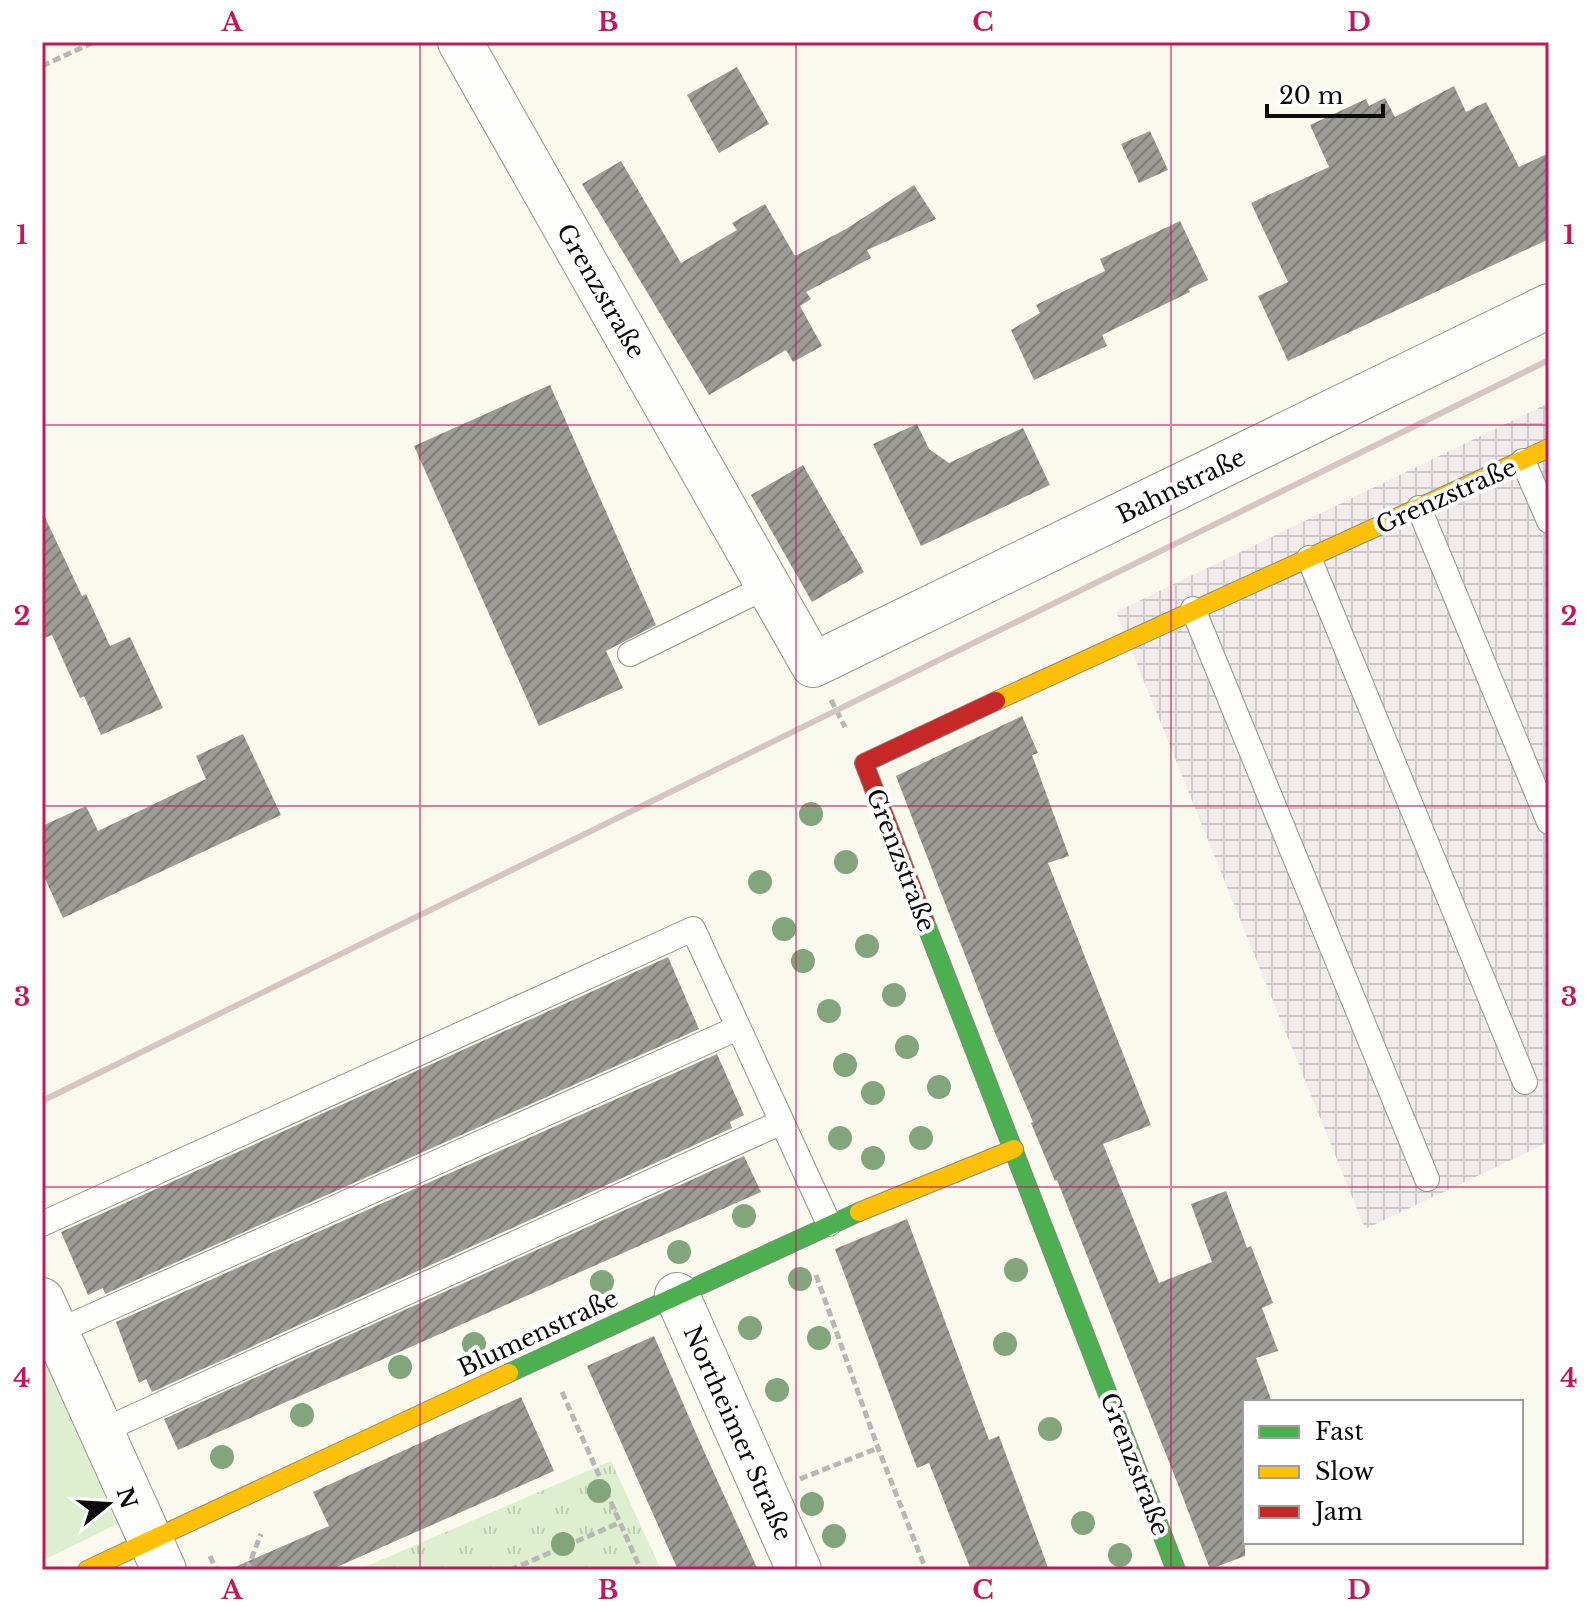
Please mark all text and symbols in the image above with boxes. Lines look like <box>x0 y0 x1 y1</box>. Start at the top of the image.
text: A <box>220 6 243 38</box>
text: B <box>598 6 618 38</box>
text: C <box>972 6 994 38</box>
text: D <box>1347 6 1371 38</box>
scale bar <box>1267 68 1383 118</box>
text: 20 m <box>1279 81 1344 110</box>
text: 1 <box>16 219 28 251</box>
street label: Grenzstraße <box>551 219 651 363</box>
text: 1 <box>1563 219 1575 251</box>
street label: Bahnstraße <box>1112 442 1250 530</box>
street label: Grenzstraße <box>1371 452 1521 540</box>
text: 2 <box>14 600 30 632</box>
text: 2 <box>1561 600 1577 632</box>
street label: Grenzstraße <box>860 785 942 935</box>
text: 3 <box>14 981 30 1013</box>
text: 3 <box>1561 981 1577 1013</box>
street label: Blumenstraße <box>453 1283 623 1383</box>
street label: Northeimer Straße <box>678 1321 798 1545</box>
text: 4 <box>13 1362 31 1394</box>
text: 4 <box>1560 1362 1578 1394</box>
street label: Grenzstraße <box>1094 1389 1176 1539</box>
legend <box>1243 1400 1523 1544</box>
text: Fast <box>1315 1417 1363 1446</box>
text: Slow <box>1315 1457 1374 1486</box>
north arrow <box>68 1464 148 1544</box>
text: N <box>111 1484 143 1512</box>
text: Jam <box>1312 1497 1363 1526</box>
text: A <box>220 1574 243 1606</box>
text: B <box>598 1574 618 1606</box>
text: C <box>972 1574 994 1606</box>
text: D <box>1347 1574 1371 1606</box>

